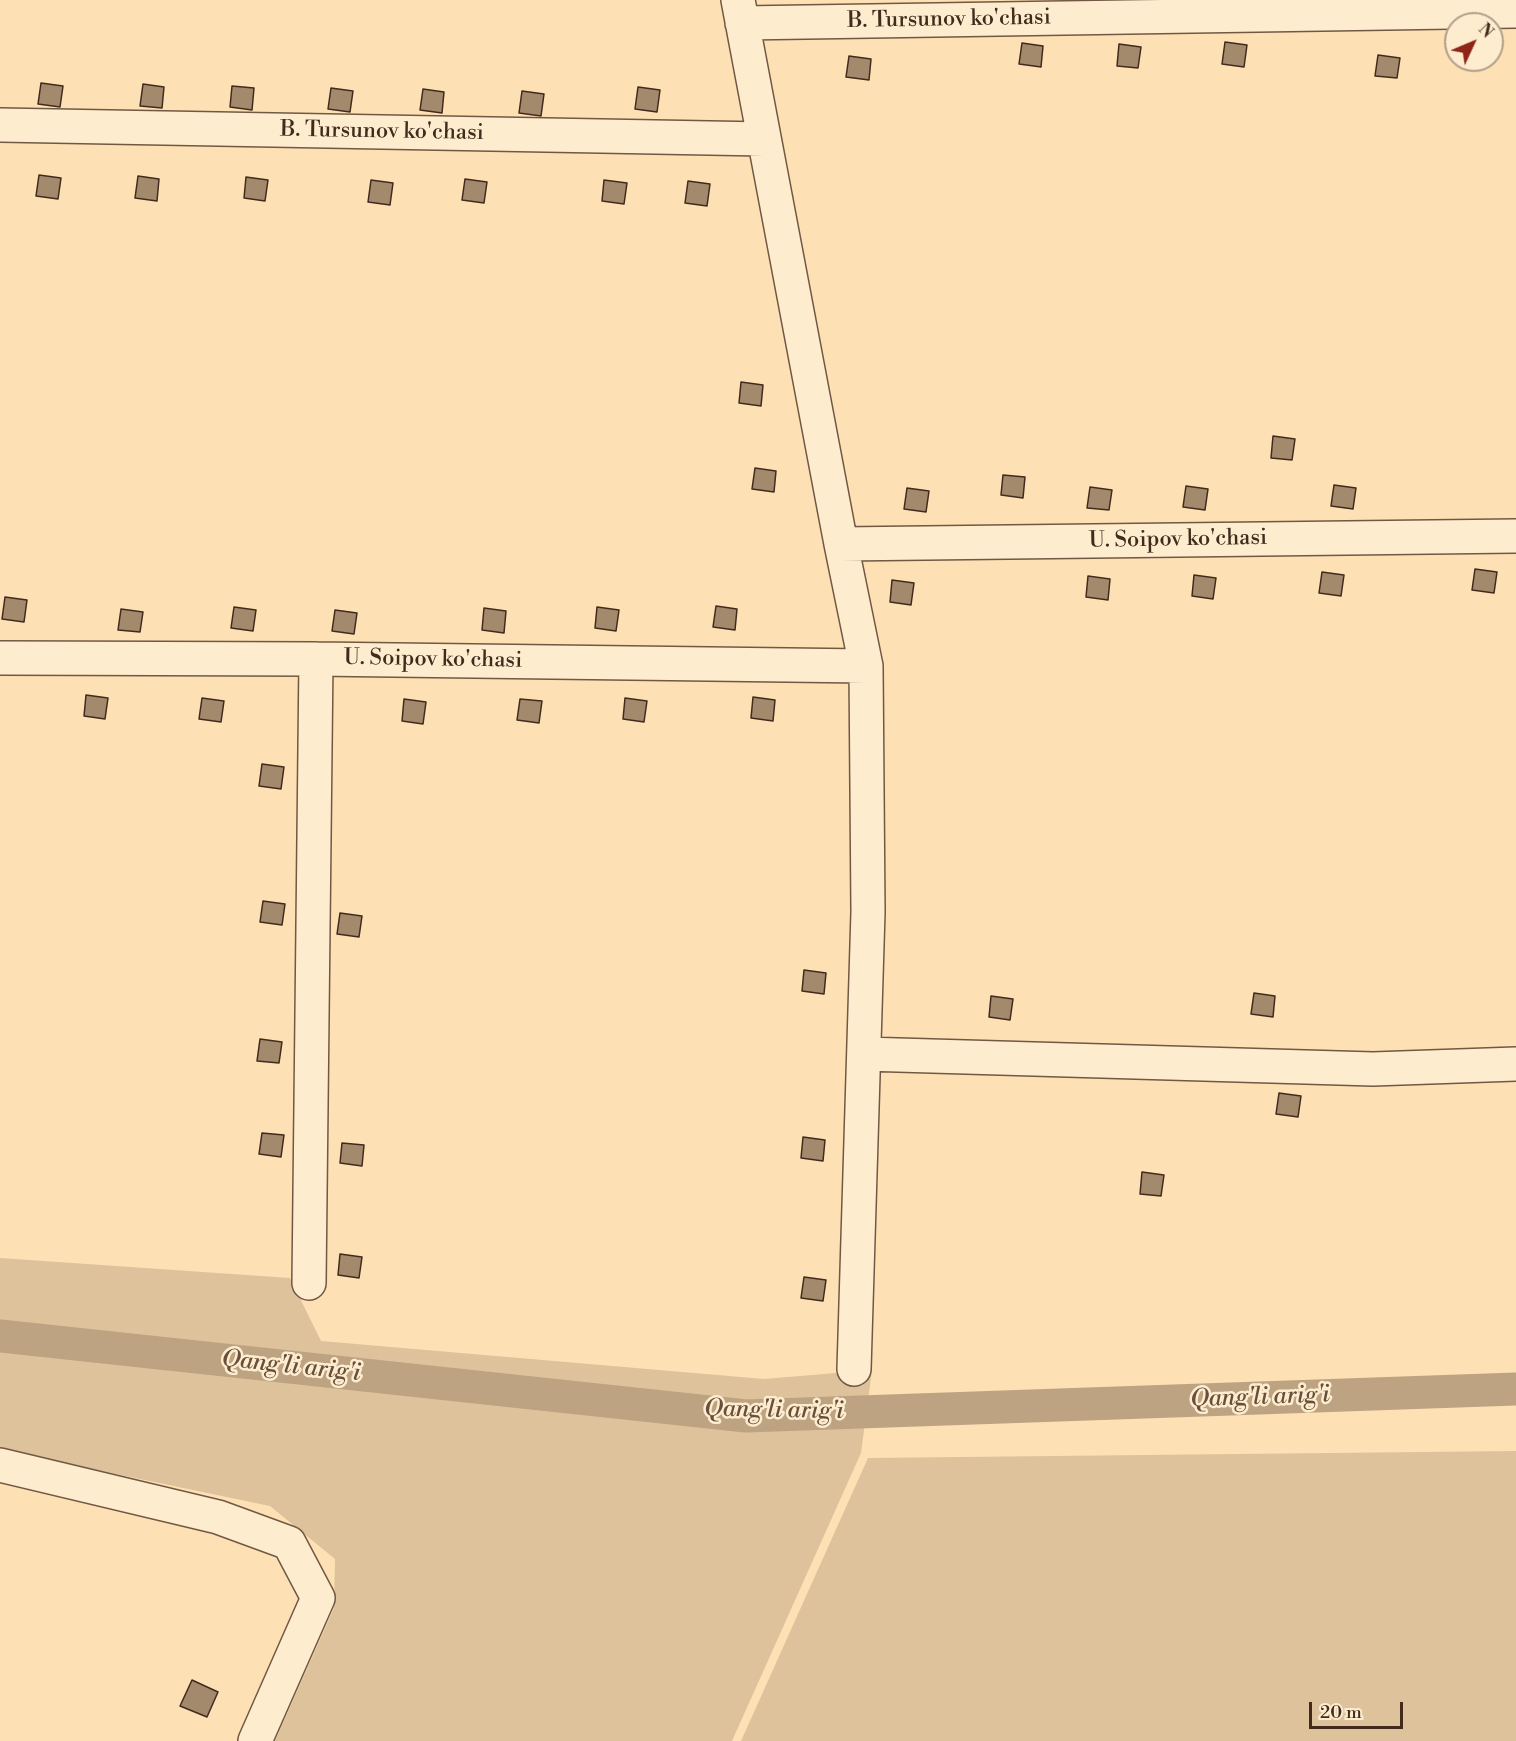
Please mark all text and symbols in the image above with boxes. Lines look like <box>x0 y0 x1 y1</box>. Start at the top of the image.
street label: B. Tursunov ko'chasi <box>847 5 1051 35</box>
north arrow <box>1444 12 1504 72</box>
text: N <box>1474 19 1497 42</box>
street label: B. Tursunov ko'chasi <box>280 117 484 147</box>
street label: U. Soipov ko'chasi <box>1088 525 1268 555</box>
street label: U. Soipov ko'chasi <box>343 645 523 675</box>
water label: Qang'li arig'i <box>220 1345 362 1389</box>
water label: Qang'li arig'i <box>1190 1381 1330 1415</box>
water label: Qang'li arig'i <box>704 1395 844 1427</box>
scale bar <box>1312 1690 1406 1728</box>
text: 20 m <box>1320 1701 1362 1724</box>

